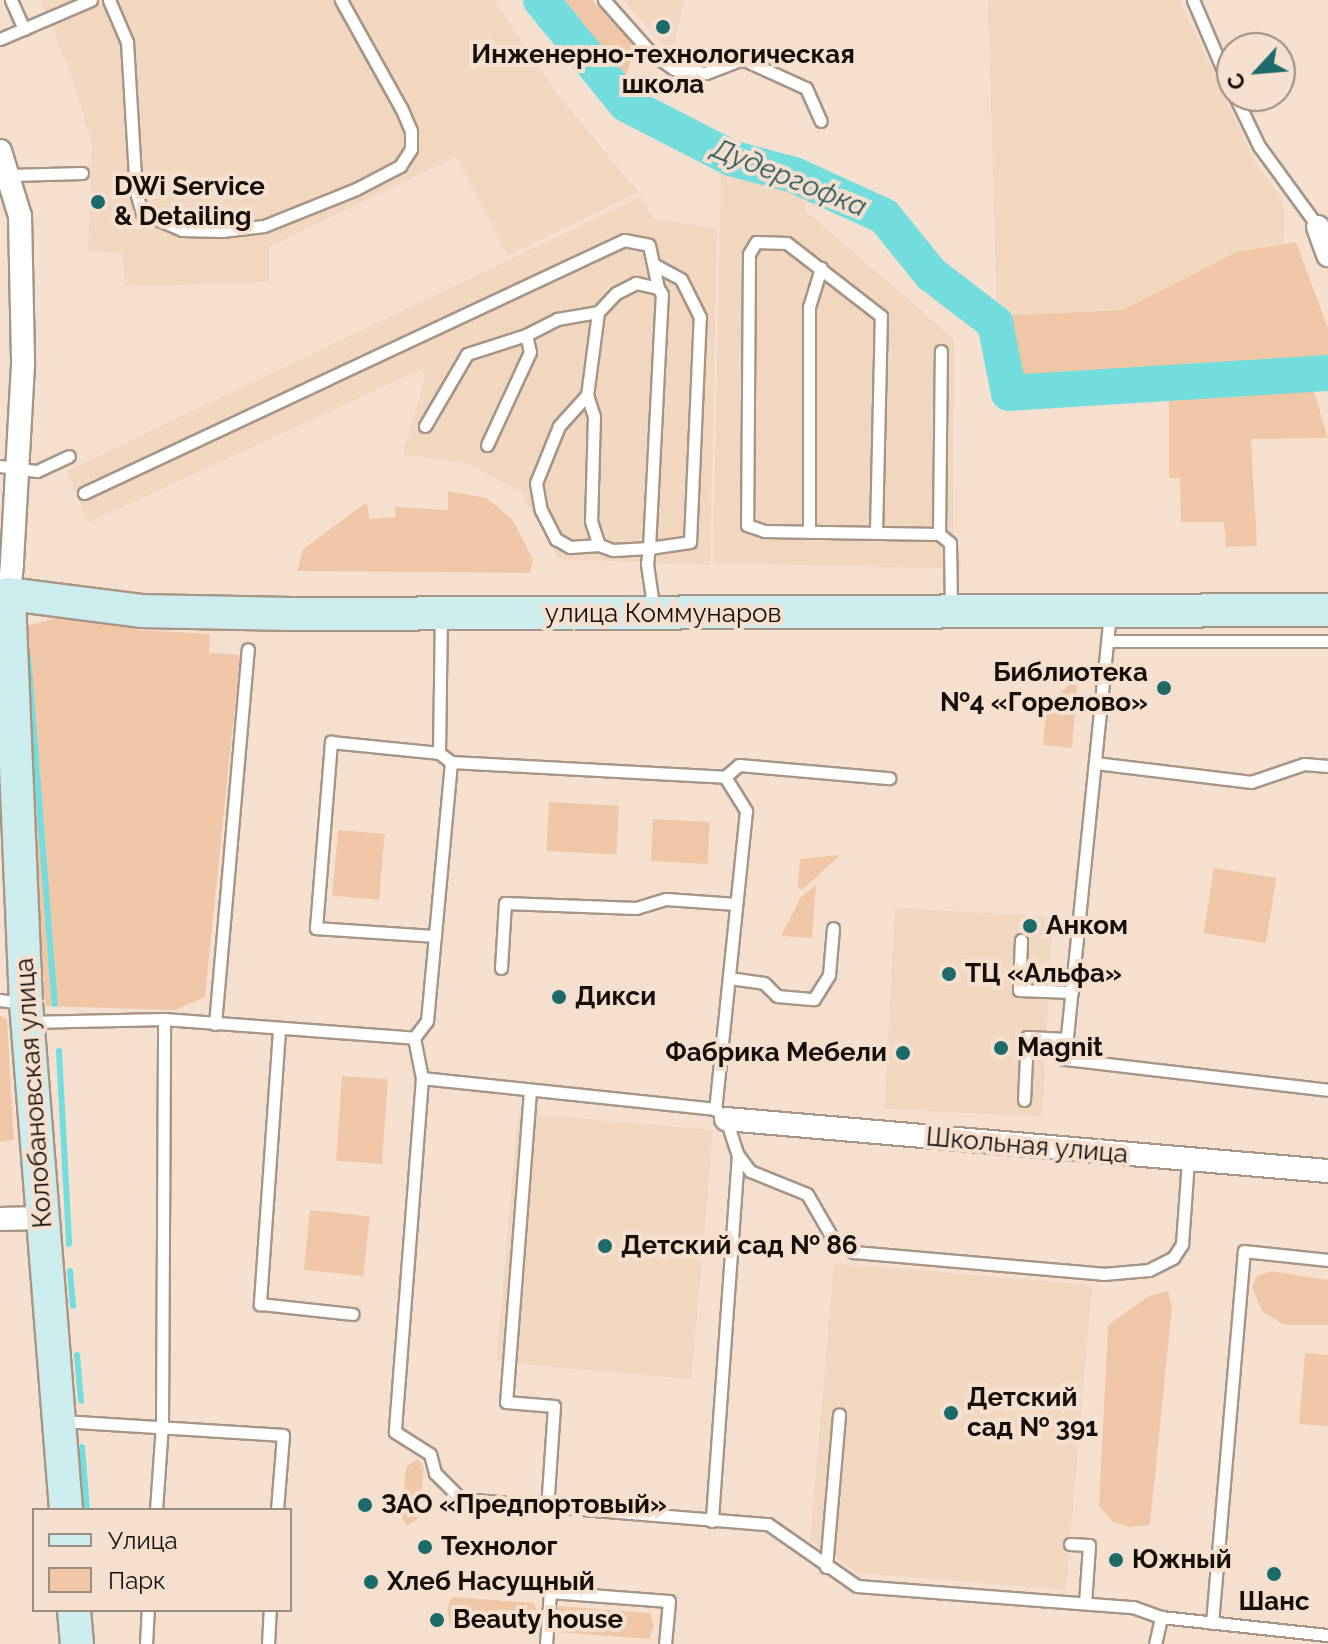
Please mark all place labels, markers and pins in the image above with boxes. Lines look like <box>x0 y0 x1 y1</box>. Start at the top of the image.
marker: Инженерно-технологическая школа <box>654 18 672 36</box>
place label: Инженерно-технологическая школа <box>471 39 855 100</box>
place label: DWi Service & Detailing <box>114 171 265 232</box>
marker: DWi Service & Detailing <box>89 193 107 211</box>
place label: Библиотека №4 «Горелово» <box>940 657 1148 718</box>
marker: Библиотека №4 «Горелово» <box>1155 679 1173 697</box>
place label: Анком <box>1046 910 1128 942</box>
marker: Анком <box>1021 917 1039 935</box>
place label: ТЦ «Альфа» <box>965 958 1122 990</box>
marker: ТЦ «Альфа» <box>940 965 958 983</box>
place label: Дикси <box>575 981 656 1013</box>
marker: Дикси <box>550 988 568 1006</box>
place label: Magnit <box>1017 1032 1103 1064</box>
place label: Фабрика Мебели <box>665 1037 887 1069</box>
marker: Magnit <box>992 1039 1010 1057</box>
marker: Фабрика Мебели <box>894 1044 912 1062</box>
place label: Детский сад № 86 <box>621 1230 858 1262</box>
marker: Детский сад № 86 <box>596 1237 614 1255</box>
place label: Детский сад № 391 <box>967 1382 1098 1444</box>
marker: Детский сад № 391 <box>942 1404 960 1422</box>
place label: ЗАО «Предпортовый» <box>381 1489 667 1521</box>
marker: ЗАО «Предпортовый» <box>356 1496 374 1514</box>
place label: Технолог <box>441 1531 558 1563</box>
marker: Технолог <box>416 1538 434 1556</box>
place label: Южный <box>1132 1544 1232 1576</box>
marker: Южный <box>1107 1551 1125 1569</box>
marker: Шанс <box>1265 1565 1283 1583</box>
place label: Хлеб Насущный <box>387 1566 595 1598</box>
marker: Хлеб Насущный <box>362 1573 380 1591</box>
place label: Шанс <box>1238 1586 1310 1618</box>
place label: Beauty house <box>453 1604 624 1636</box>
marker: Beauty house <box>428 1611 446 1629</box>

